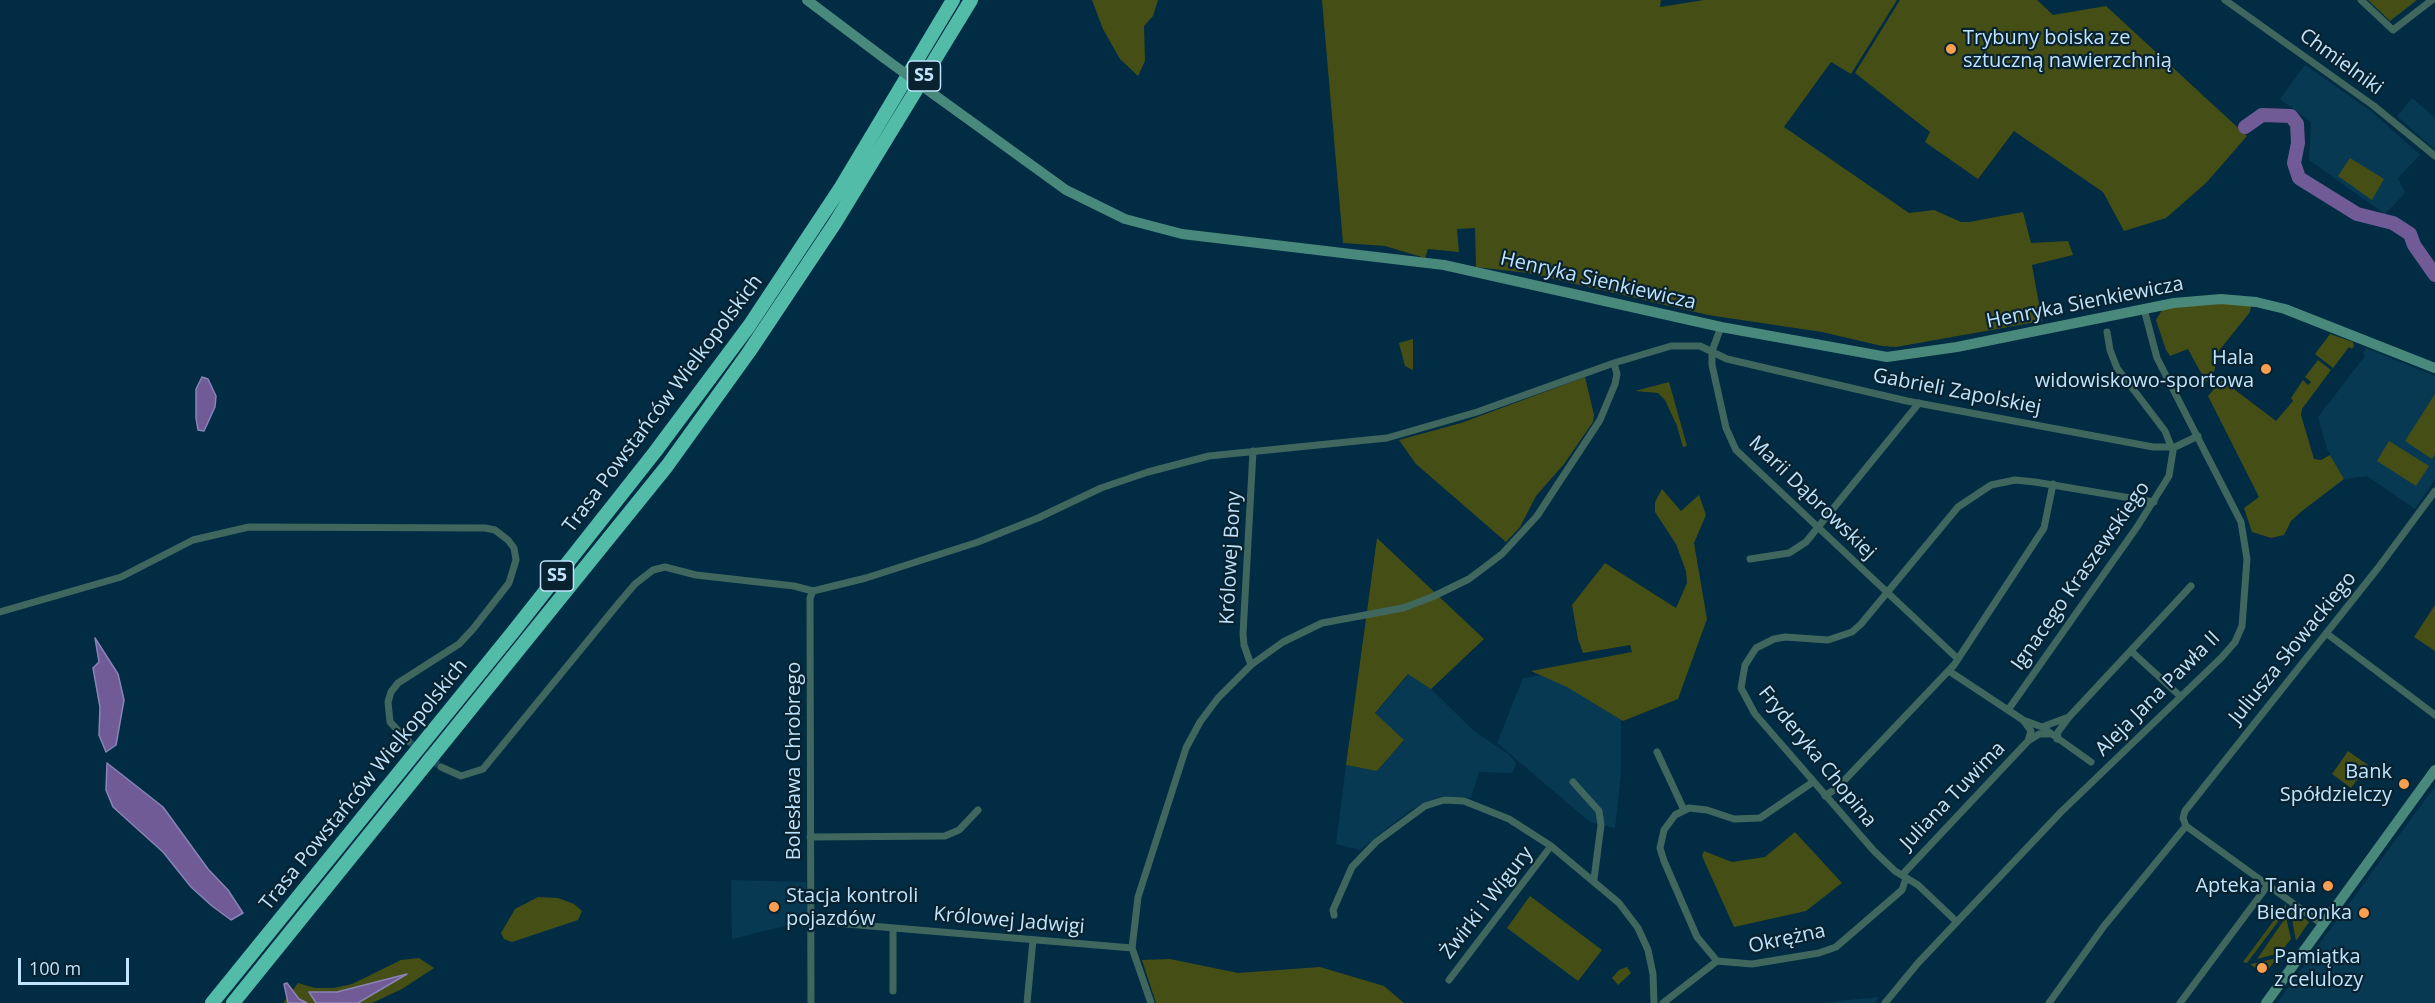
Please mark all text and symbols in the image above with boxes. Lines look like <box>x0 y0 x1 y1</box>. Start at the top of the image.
street label: Chmielniki <box>2294 24 2388 100</box>
place label: Trybuny boiska ze sztuczną nawierzchnią <box>1963 26 2172 73</box>
marker: Trybuny boiska ze sztuczną nawierzchnią <box>1944 42 1958 56</box>
road number: S5 <box>908 61 940 91</box>
street label: Henryka Sienkiewicza <box>1498 247 1698 315</box>
street label: Trasa Powstańców Wielkopolskich <box>558 270 768 538</box>
street label: Henryka Sienkiewicza <box>1984 272 2186 334</box>
place label: Hala widowiskowo-sportowa <box>2035 346 2254 393</box>
marker: Hala widowiskowo-sportowa <box>2259 362 2273 376</box>
street label: Gabrieli Zapolskiej <box>1871 364 2043 420</box>
street label: Marii Dąbrowskiej <box>1743 431 1881 565</box>
street label: Ignacego Kraszewskiego <box>2007 477 2155 675</box>
street label: Królowej Bony <box>1216 491 1246 625</box>
road number: S5 <box>540 561 574 591</box>
street label: Juliusza Słowackiego <box>2224 567 2362 729</box>
street label: Aleja Jana Pawła II <box>2091 627 2225 761</box>
street label: Trasa Powstańców Wielkopolskich <box>255 654 473 916</box>
street label: Bolesława Chrobrego <box>782 662 806 860</box>
street label: Fryderyka Chopina <box>1753 682 1881 832</box>
street label: Juliana Tuwima <box>1895 737 2011 855</box>
place label: Bank Spółdzielczy <box>2280 760 2392 807</box>
marker: Bank Spółdzielczy <box>2397 777 2411 791</box>
street label: Żwirki i Wigury <box>1436 842 1538 964</box>
place label: Apteka Tania <box>2195 874 2316 898</box>
marker: Apteka Tania <box>2321 879 2335 893</box>
place label: Stacja kontroli pojazdów <box>786 884 918 931</box>
marker: Stacja kontroli pojazdów <box>767 900 781 914</box>
place label: Biedronka <box>2256 901 2352 925</box>
street label: Królowej Jadwigi <box>932 902 1086 940</box>
marker: Biedronka <box>2357 906 2371 920</box>
street label: Okrężna <box>1746 919 1828 959</box>
place label: Pamiątka z celulozy <box>2274 945 2363 992</box>
scale bar <box>21 946 132 984</box>
text: 100 m <box>29 956 81 980</box>
marker: Pamiątka z celulozy <box>2255 961 2269 975</box>

